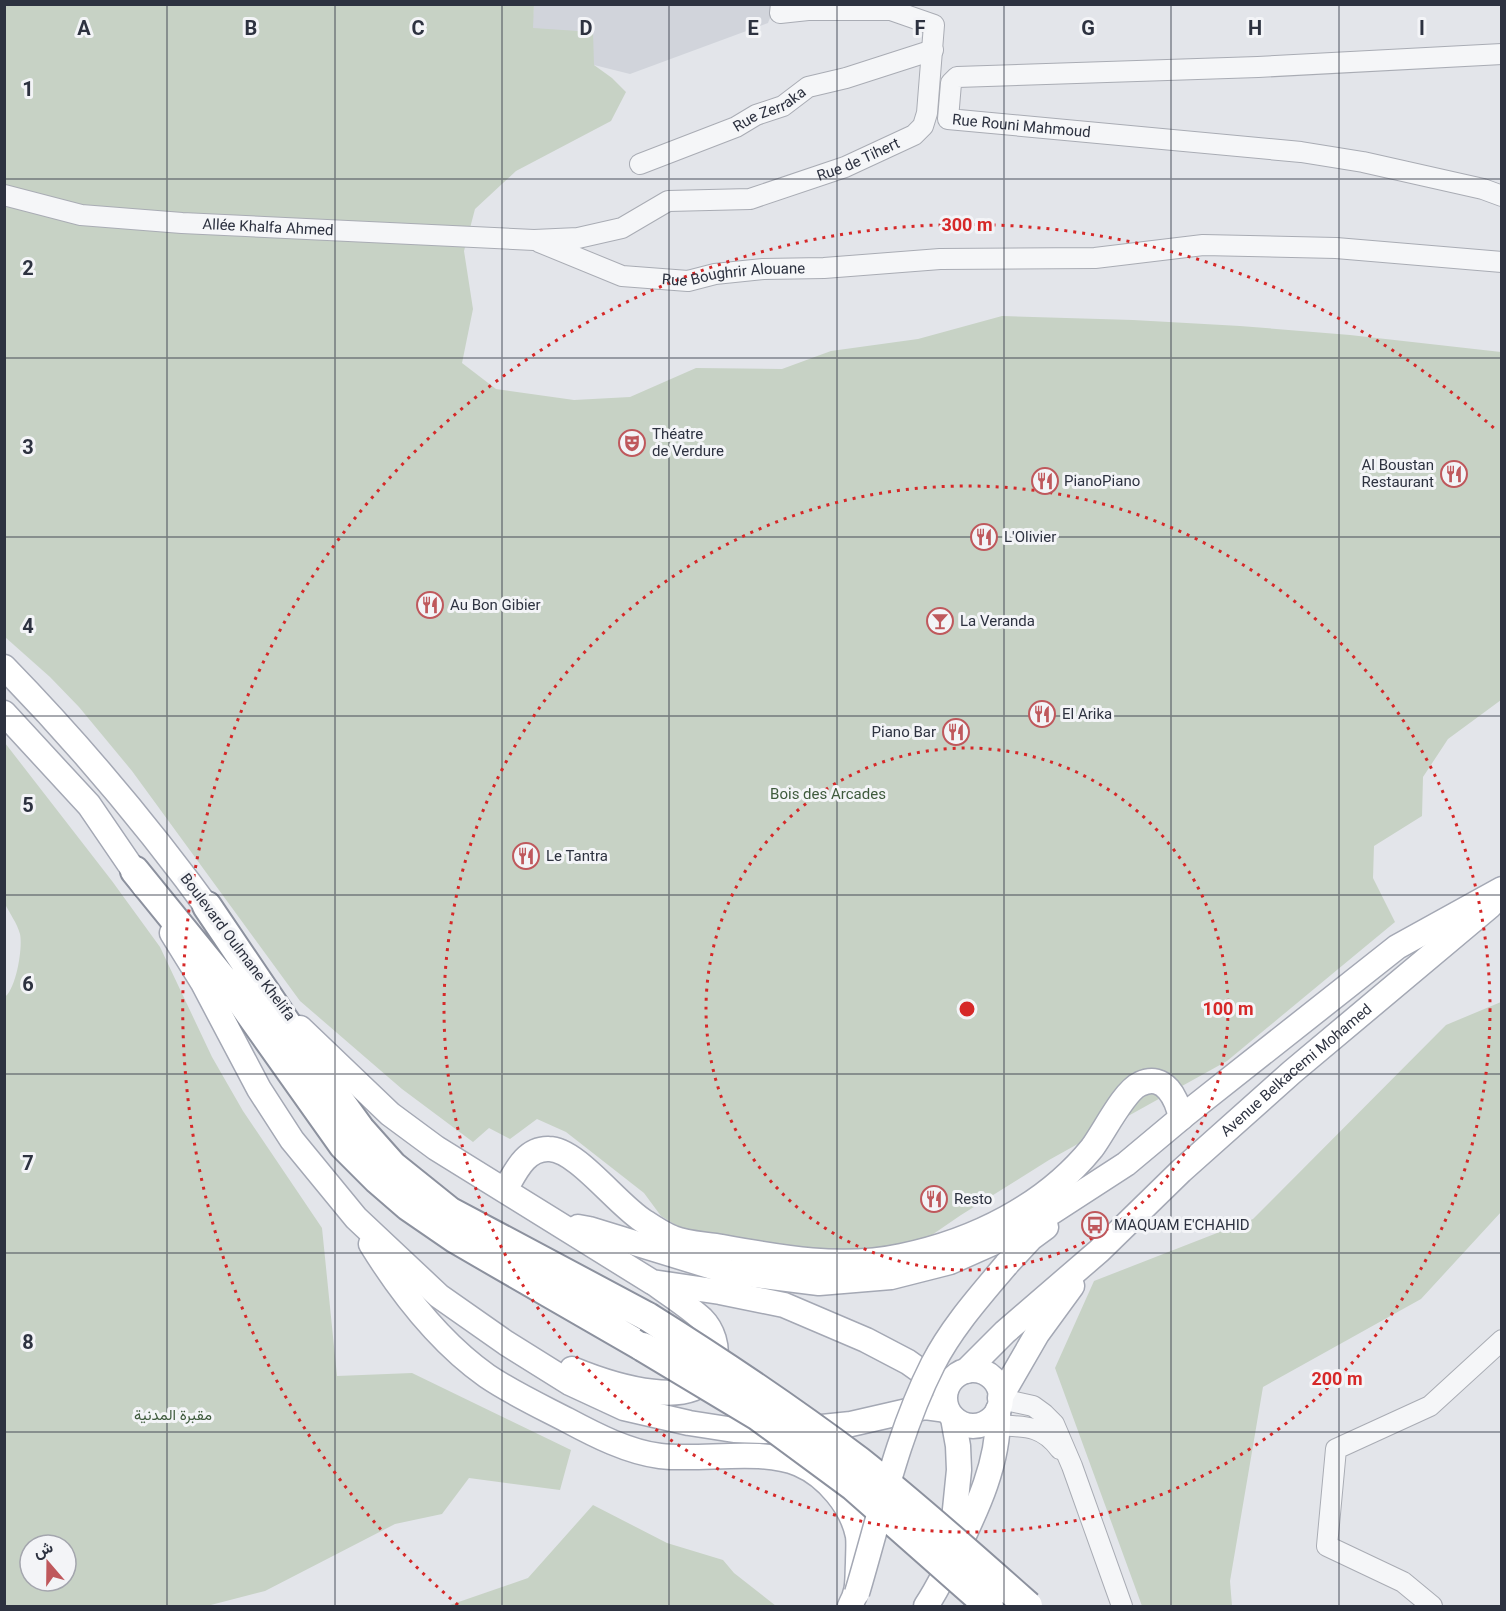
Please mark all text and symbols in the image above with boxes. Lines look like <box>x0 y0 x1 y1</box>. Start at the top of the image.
text: A <box>77 16 91 40</box>
text: B <box>245 16 257 40</box>
text: C <box>411 16 425 40</box>
text: D <box>580 16 593 40</box>
text: E <box>747 16 759 40</box>
text: F <box>915 16 926 40</box>
text: G <box>1081 16 1095 40</box>
text: H <box>1248 16 1262 40</box>
text: I <box>1419 16 1425 40</box>
text: 1 <box>22 77 34 101</box>
street label: Rue Zerraka <box>730 83 809 136</box>
street label: Rue Rouni Mahmoud <box>952 110 1092 141</box>
street label: Rue de Tihert <box>814 134 902 185</box>
text: 300 m <box>941 214 993 235</box>
street label: Allée Khalfa Ahmed <box>202 215 334 239</box>
text: 2 <box>22 256 34 280</box>
street label: Rue Boughrir Alouane <box>661 259 805 290</box>
place label: Théatre de Verdure <box>652 425 724 460</box>
theatre icon: Théatre de Verdure <box>617 428 647 458</box>
text: 3 <box>22 435 34 459</box>
place label: Al Boustan Restaurant <box>1362 456 1434 491</box>
restaurant icon: Al Boustan Restaurant <box>1439 459 1469 489</box>
restaurant icon: PianoPiano <box>1030 466 1060 496</box>
place label: PianoPiano <box>1064 472 1140 490</box>
restaurant icon: L'Olivier <box>969 522 999 552</box>
place label: L'Olivier <box>1004 528 1056 546</box>
restaurant icon: Au Bon Gibier <box>415 590 445 620</box>
place label: Au Bon Gibier <box>450 596 541 614</box>
bar icon: La Veranda <box>925 606 955 636</box>
place label: La Veranda <box>960 612 1035 630</box>
text: 4 <box>22 614 34 638</box>
restaurant icon: El Arika <box>1027 699 1057 729</box>
place label: El Arika <box>1062 705 1112 723</box>
restaurant icon: Piano Bar <box>941 717 971 747</box>
place label: Piano Bar <box>872 723 936 741</box>
park label: Bois des Arcades <box>770 785 886 803</box>
text: 5 <box>22 793 34 817</box>
restaurant icon: Le Tantra <box>511 841 541 871</box>
place label: Le Tantra <box>546 847 608 865</box>
street label: Boulevard Oulmane Khelifa <box>177 870 299 1024</box>
text: 6 <box>22 972 34 996</box>
text: 100 m <box>1202 998 1254 1019</box>
centre of rings <box>957 999 977 1019</box>
street label: Avenue Belkacemi Mohamed <box>1217 1000 1375 1140</box>
text: 7 <box>22 1151 34 1175</box>
restaurant icon: Resto <box>919 1184 949 1214</box>
place label: Resto <box>954 1190 992 1208</box>
bus stop icon: MAQUAM E'CHAHID <box>1080 1210 1110 1240</box>
place label: MAQUAM E'CHAHID <box>1114 1216 1250 1234</box>
text: 8 <box>22 1330 34 1354</box>
text: 200 m <box>1311 1368 1363 1389</box>
park label: مقبرة المدنية <box>134 1406 212 1424</box>
north arrow <box>18 1533 78 1593</box>
text: ش <box>31 1537 55 1562</box>

